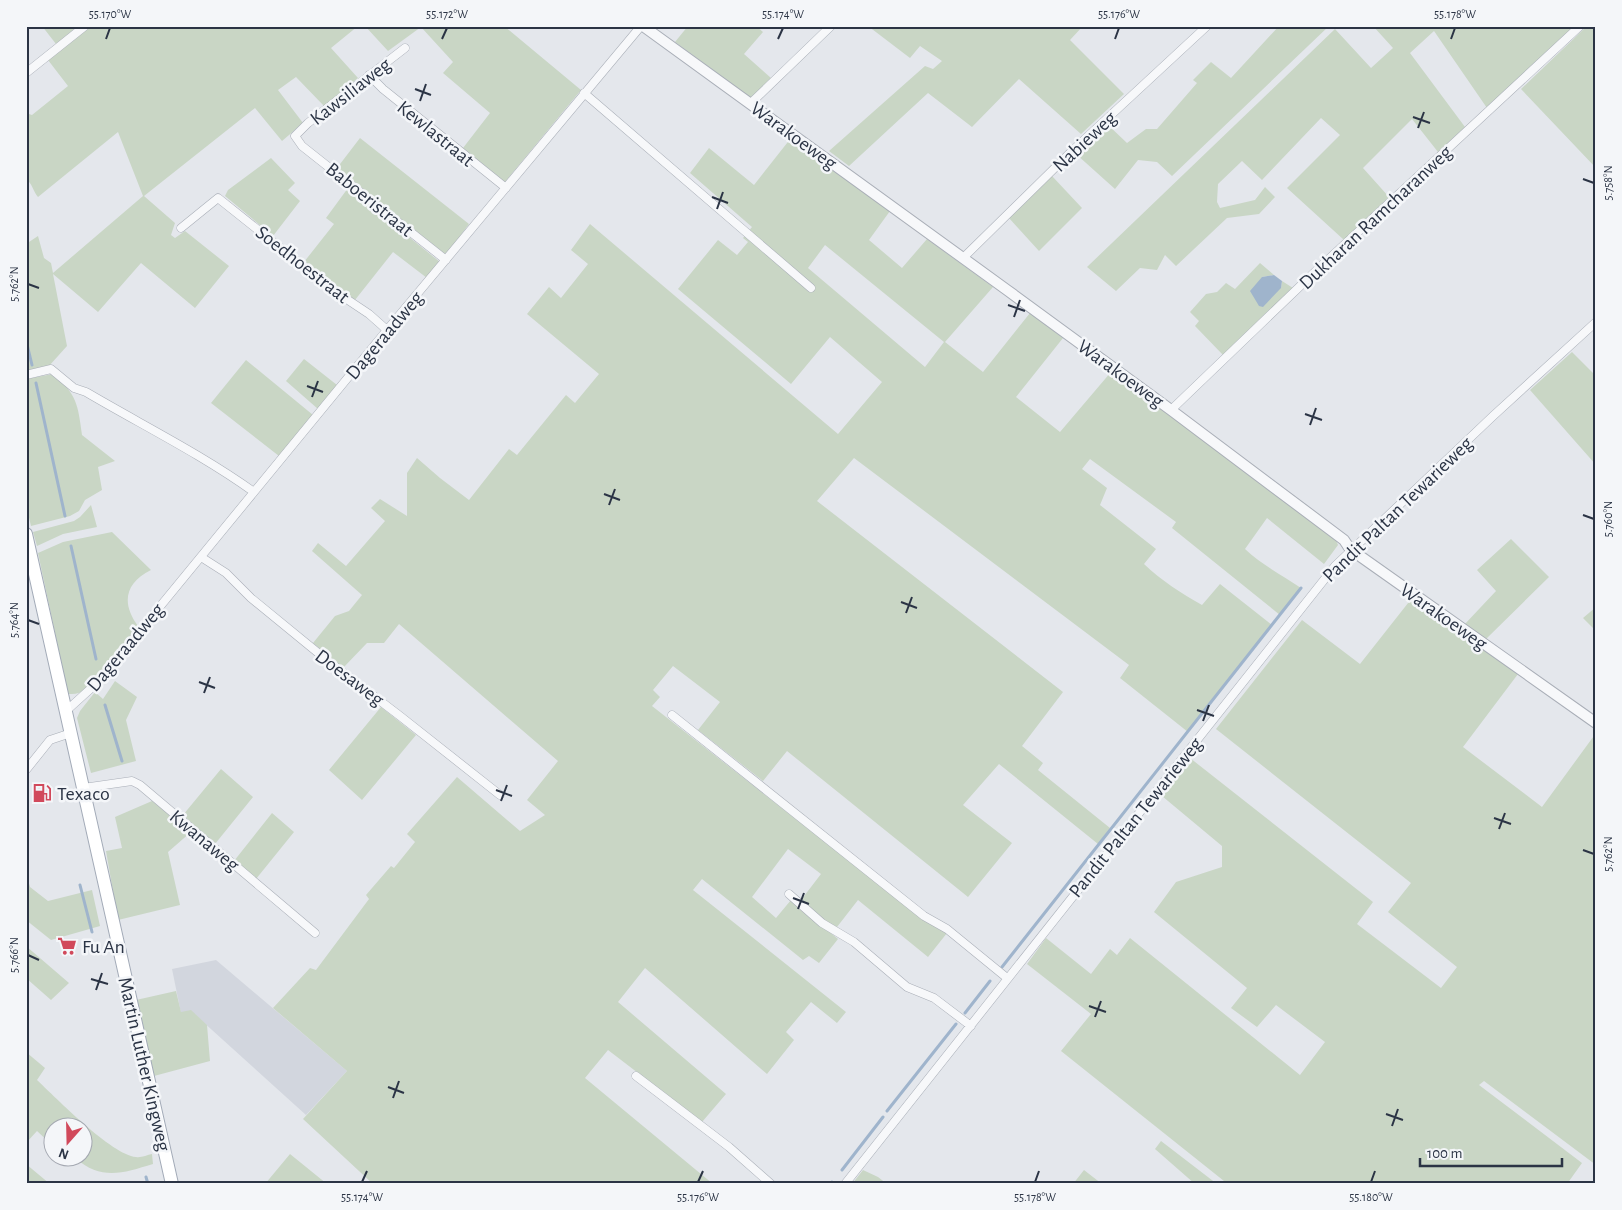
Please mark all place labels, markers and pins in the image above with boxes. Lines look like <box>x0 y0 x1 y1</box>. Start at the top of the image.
fuel station icon: Texaco <box>31 782 53 804</box>
place label: Texaco <box>57 784 110 804</box>
supermarket icon: Fu An <box>56 935 78 957</box>
place label: Fu An <box>82 937 125 957</box>

